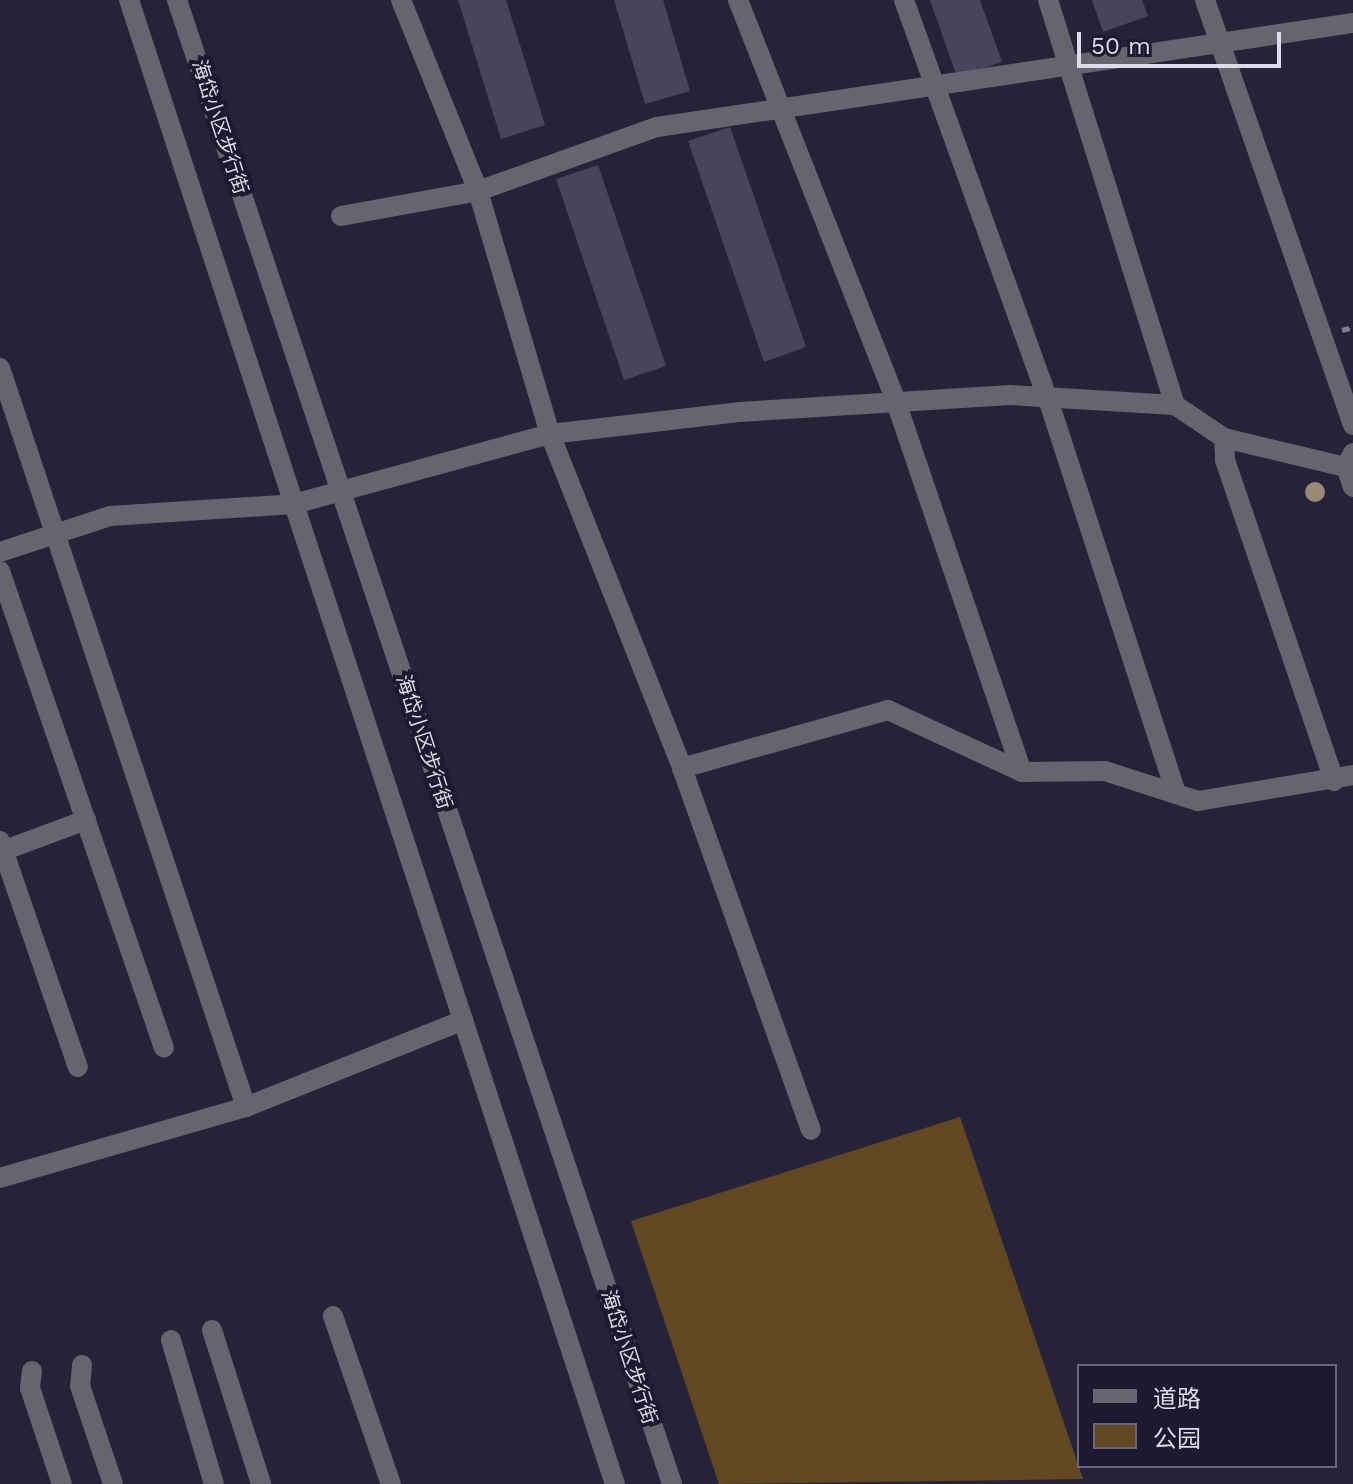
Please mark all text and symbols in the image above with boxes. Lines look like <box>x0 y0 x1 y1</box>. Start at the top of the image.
scale bar <box>1081 16 1285 66</box>
text: 50 m <box>1091 32 1151 60</box>
street label: 海岱小区步行街 <box>187 57 253 197</box>
street label: 海岱小区步行街 <box>391 672 457 812</box>
street label: 海岱小区步行街 <box>596 1287 662 1427</box>
legend <box>1077 1364 1337 1468</box>
text: 道路 <box>1153 1385 1201 1413</box>
text: 公园 <box>1153 1425 1201 1453</box>

